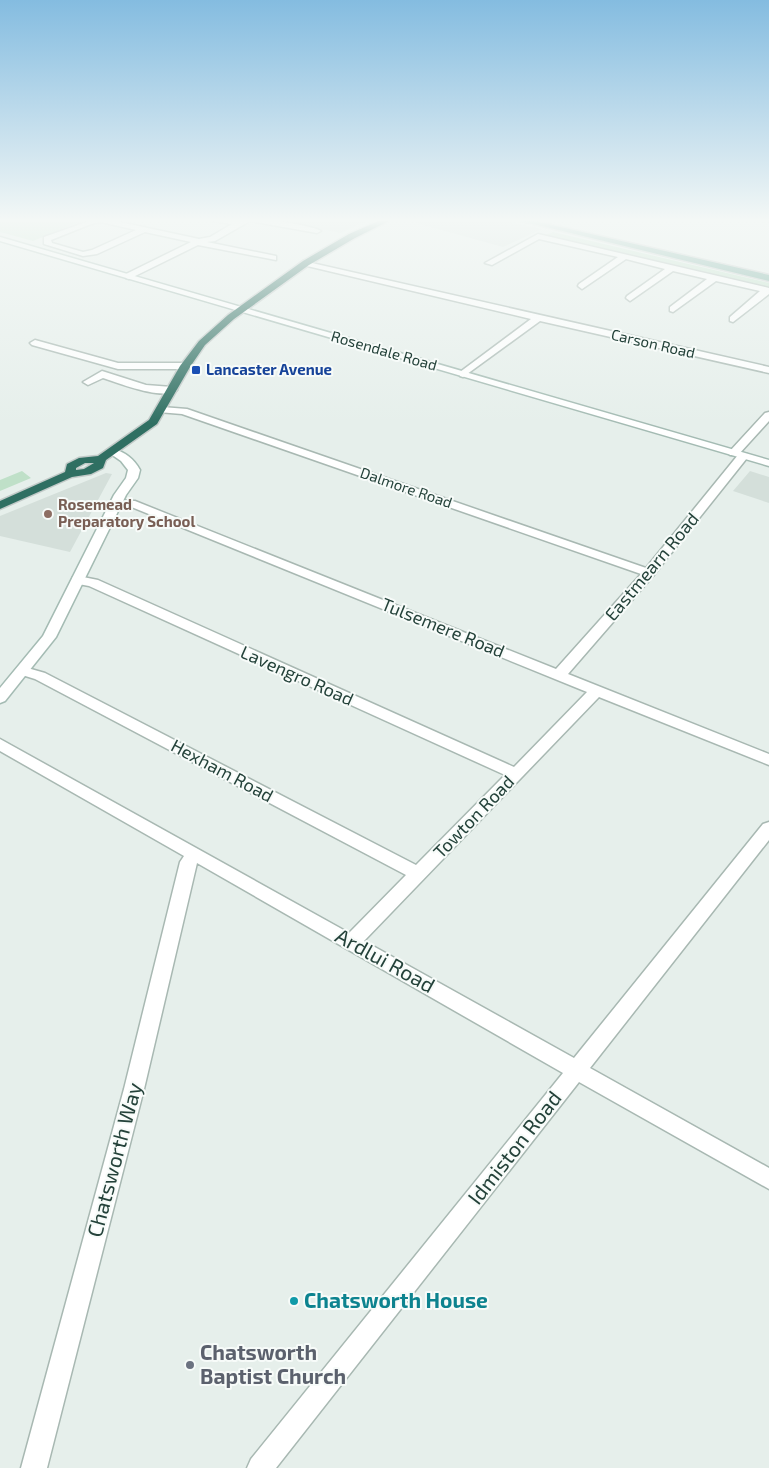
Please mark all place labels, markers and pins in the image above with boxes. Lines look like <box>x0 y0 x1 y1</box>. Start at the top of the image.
place label: Lancaster Avenue <box>206 360 332 378</box>
marker: Lancaster Avenue <box>190 364 202 376</box>
place label: Rosemead Preparatory School <box>58 495 195 531</box>
marker: Rosemead Preparatory School <box>42 508 54 520</box>
place label: Chatsworth House <box>304 1287 488 1312</box>
marker: Chatsworth House <box>288 1295 300 1307</box>
place label: Chatsworth Baptist Church <box>200 1339 346 1388</box>
marker: Chatsworth Baptist Church <box>184 1359 196 1371</box>

